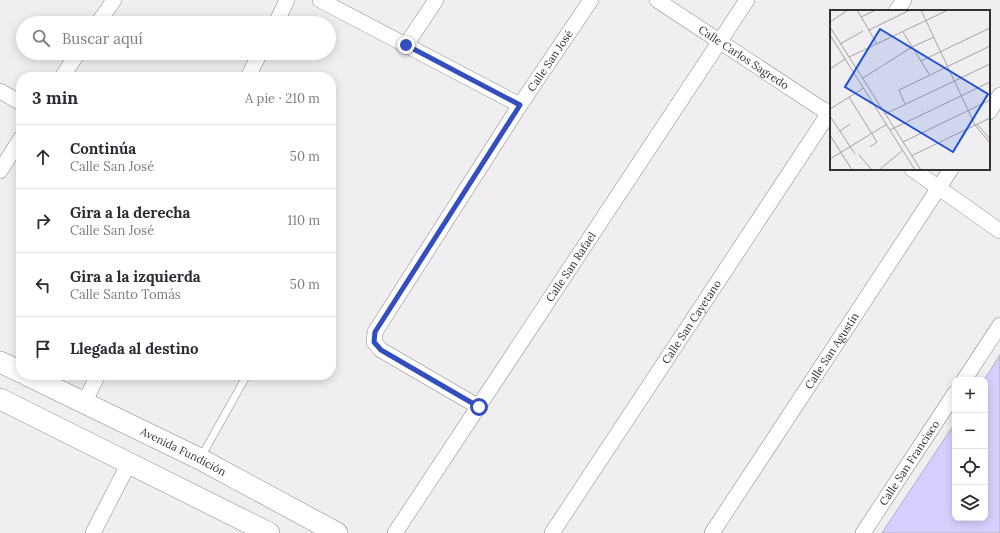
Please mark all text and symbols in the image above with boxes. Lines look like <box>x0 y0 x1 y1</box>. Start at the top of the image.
inset map <box>830 10 990 170</box>
search box <box>16 16 336 60</box>
street label: Calle Carlos Sagredo <box>696 22 792 92</box>
icon: search <box>30 27 52 49</box>
street label: Calle San José <box>524 27 576 94</box>
text: Buscar aquí <box>62 29 143 48</box>
route end <box>397 36 415 54</box>
text: 3 min <box>32 87 78 109</box>
text: A pie · 210 m <box>245 90 320 107</box>
text: Continúa <box>70 139 136 158</box>
icon: ahead <box>32 146 54 168</box>
text: 50 m <box>290 148 320 165</box>
text: Calle San José <box>70 158 154 175</box>
text: Gira a la derecha <box>70 203 190 222</box>
icon: right <box>32 210 54 232</box>
text: 110 m <box>287 212 320 229</box>
text: Calle San José <box>70 222 154 239</box>
street label: Calle San Rafael <box>543 229 599 304</box>
text: Gira a la izquierda <box>70 267 201 286</box>
icon: left <box>32 274 54 296</box>
text: 50 m <box>290 276 320 293</box>
street label: Calle San Cayetano <box>659 277 724 366</box>
text: Calle Santo Tomás <box>70 286 181 303</box>
street label: Calle San Agustín <box>802 310 862 392</box>
icon: arrive <box>32 338 54 360</box>
text: Llegada al destino <box>70 339 199 358</box>
map controls <box>952 377 988 521</box>
button: + <box>952 377 988 413</box>
route start <box>470 398 488 416</box>
button: − <box>952 413 988 449</box>
street label: Calle San Francisco <box>876 418 942 508</box>
street label: Avenida Fundición <box>137 424 229 479</box>
button: locate <box>952 449 988 485</box>
button: layers <box>952 485 988 521</box>

